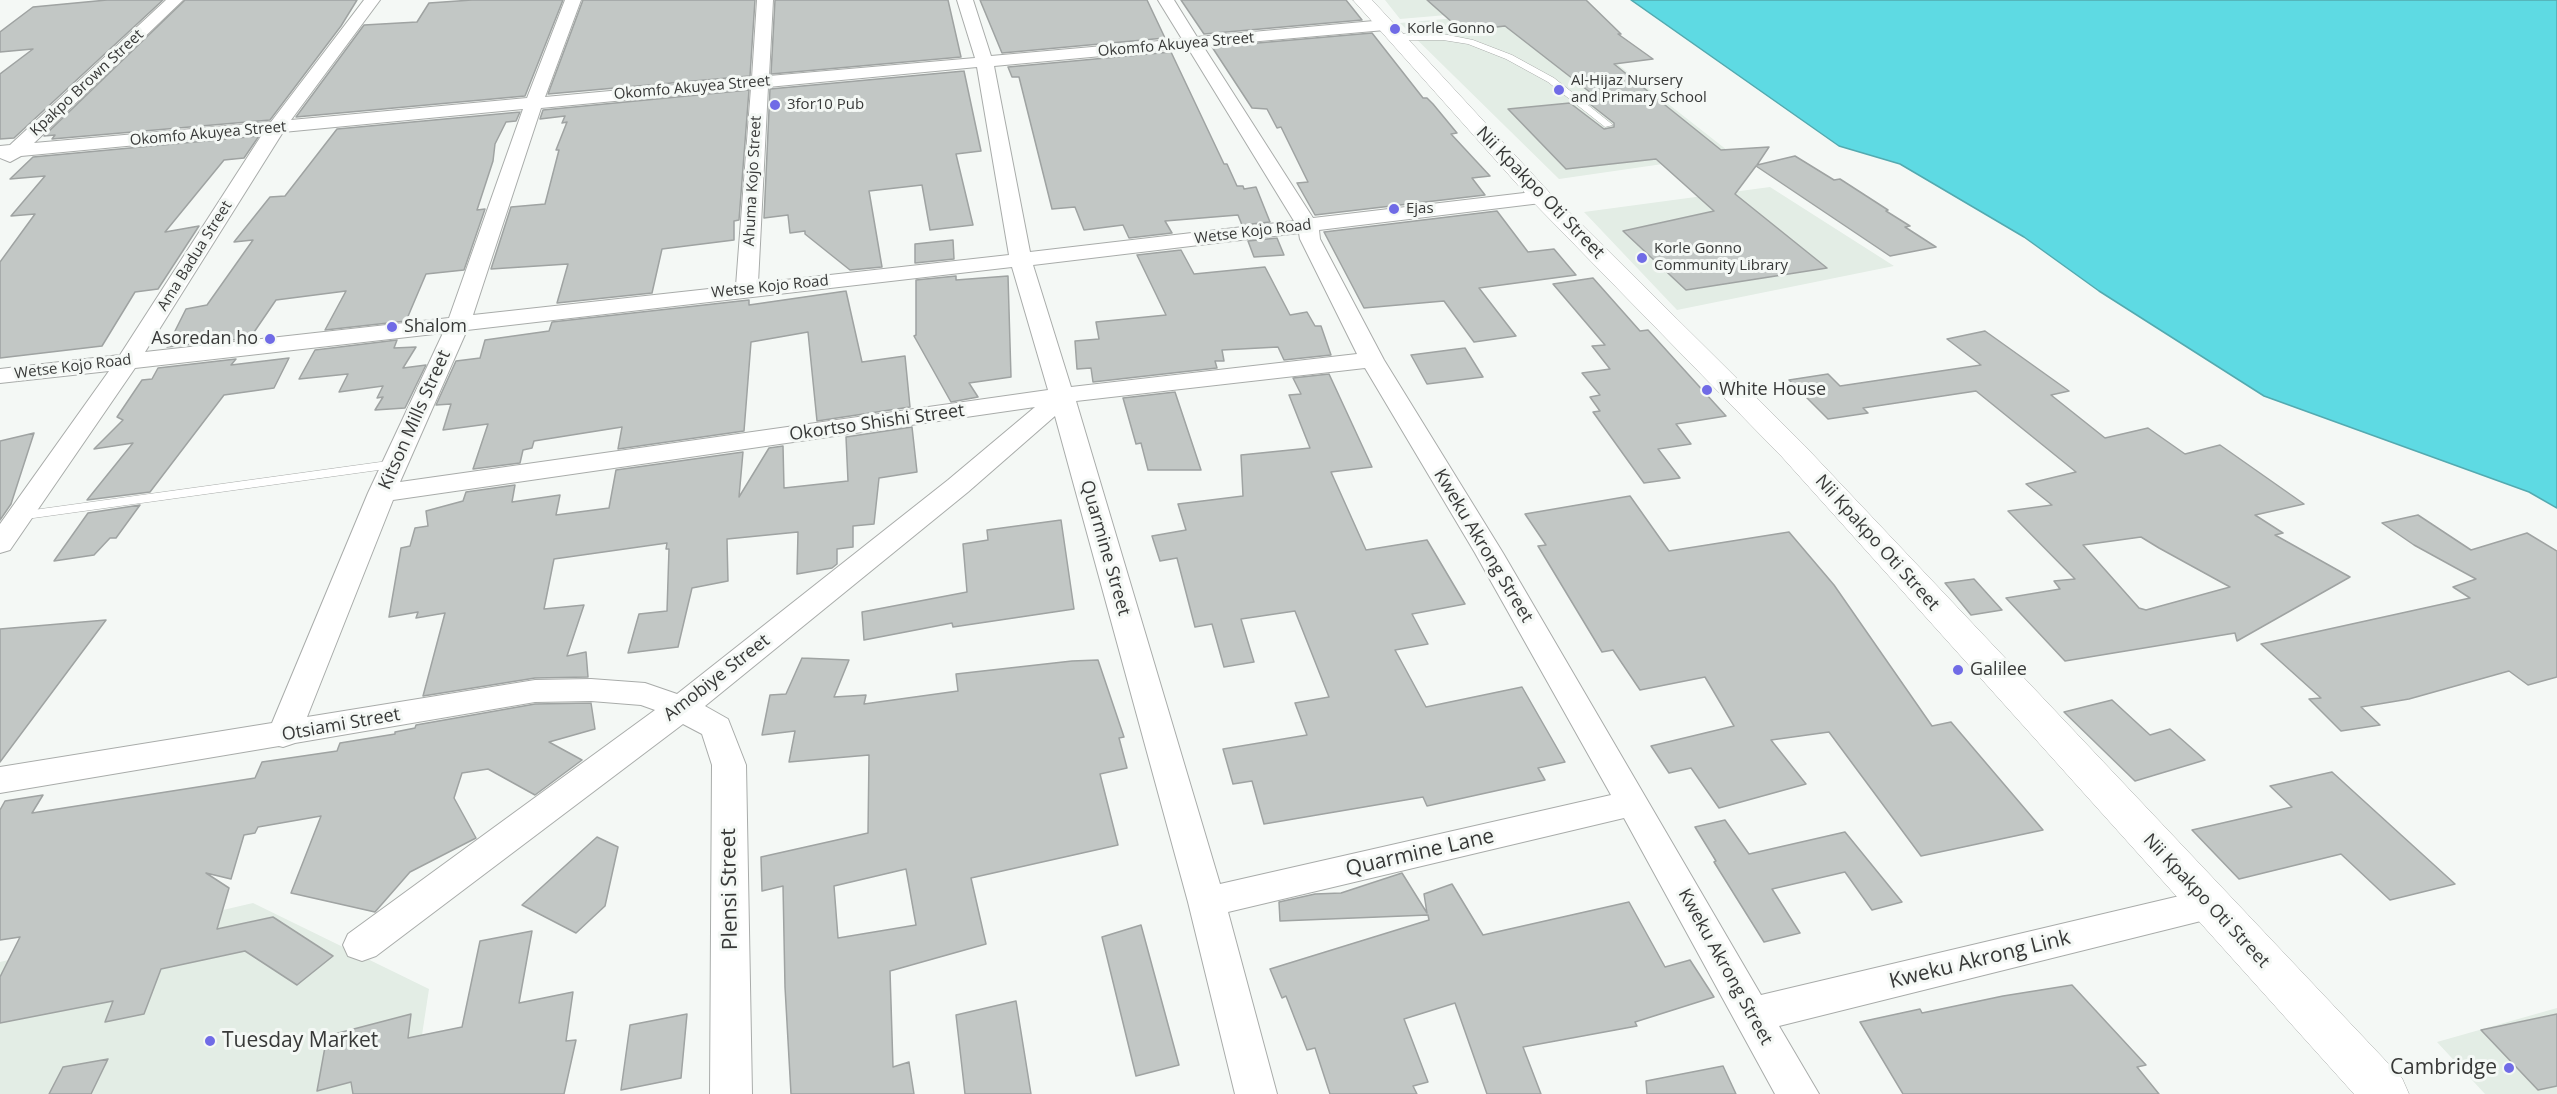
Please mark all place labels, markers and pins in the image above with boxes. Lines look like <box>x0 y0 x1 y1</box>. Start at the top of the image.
place label: Korle Gonno <box>1407 20 1495 38</box>
marker: Korle Gonno <box>1388 22 1402 36</box>
place label: Al-Hijaz Nursery and Primary School <box>1571 72 1707 107</box>
marker: Al-Hijaz Nursery and Primary School <box>1552 83 1566 97</box>
place label: 3for10 Pub <box>787 96 864 114</box>
marker: 3for10 Pub <box>768 98 782 112</box>
place label: Ejas <box>1406 200 1434 218</box>
marker: Ejas <box>1387 202 1401 216</box>
place label: Korle Gonno Community Library <box>1654 240 1788 275</box>
marker: Korle Gonno Community Library <box>1635 251 1649 265</box>
place label: Shalom <box>404 316 467 338</box>
marker: Shalom <box>385 320 399 334</box>
place label: Asoredan ho <box>151 328 258 350</box>
marker: Asoredan ho <box>263 332 277 346</box>
place label: White House <box>1719 379 1826 401</box>
marker: White House <box>1700 383 1714 397</box>
place label: Galilee <box>1970 659 2027 681</box>
marker: Galilee <box>1951 663 1965 677</box>
place label: Tuesday Market <box>222 1028 378 1054</box>
marker: Tuesday Market <box>203 1034 217 1048</box>
place label: Cambridge <box>2390 1055 2497 1081</box>
marker: Cambridge <box>2502 1061 2516 1075</box>

